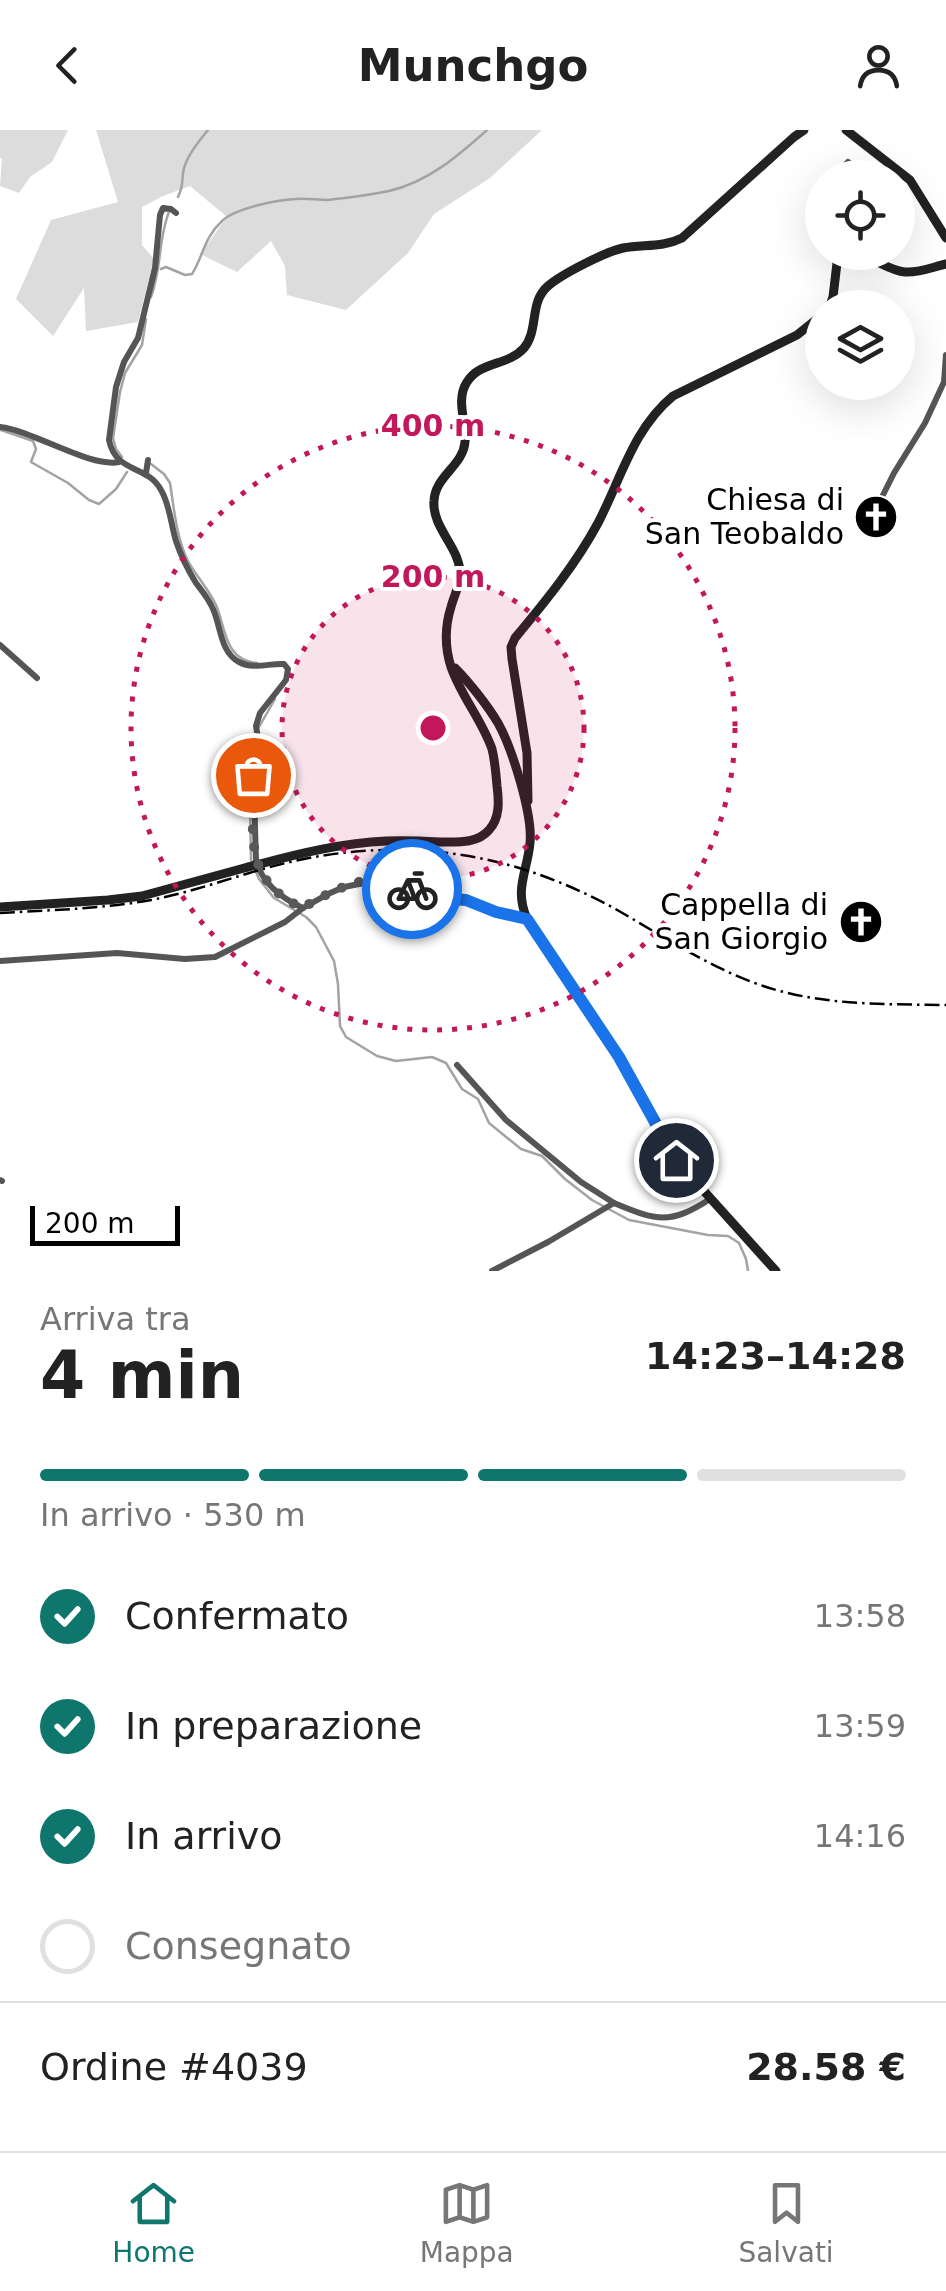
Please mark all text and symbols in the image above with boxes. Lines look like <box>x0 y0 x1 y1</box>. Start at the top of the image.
icon: back <box>40 38 95 93</box>
icon: person <box>851 38 906 93</box>
text: Munchgo <box>358 39 588 92</box>
map controls <box>805 160 915 400</box>
button: locate <box>805 160 915 270</box>
button: layers <box>805 290 915 400</box>
text: 400 m <box>381 408 485 443</box>
place label: Chiesa di San Teobaldo <box>645 482 844 551</box>
church icon: Chiesa di San Teobaldo <box>853 494 899 540</box>
text: 200 m <box>381 559 485 594</box>
centre of rings <box>415 710 451 746</box>
pin <box>211 733 296 818</box>
icon: bag <box>226 748 281 803</box>
courier <box>362 839 462 939</box>
icon: bike <box>385 862 440 917</box>
place label: Cappella di San Giorgio <box>655 887 828 956</box>
church icon: Cappella di San Giorgio <box>838 899 884 945</box>
pin <box>634 1118 719 1203</box>
icon: home <box>649 1133 704 1188</box>
scale bar <box>30 1201 180 1246</box>
text: 200 m <box>45 1207 135 1240</box>
text: Arriva tra <box>40 1300 191 1338</box>
text: 14:23–14:28 <box>645 1334 906 1378</box>
text: 4 min <box>40 1338 244 1413</box>
text: In arrivo · 530 m <box>40 1496 306 1534</box>
icon: check <box>40 1589 95 1644</box>
text: Confermato <box>125 1594 349 1638</box>
text: 13:58 <box>814 1597 906 1635</box>
icon: check <box>40 1699 95 1754</box>
text: In preparazione <box>125 1704 422 1748</box>
text: 13:59 <box>814 1707 906 1745</box>
icon: check <box>40 1809 95 1864</box>
text: In arrivo <box>125 1814 283 1858</box>
text: 14:16 <box>814 1817 906 1855</box>
text: Consegnato <box>125 1924 352 1968</box>
text: Ordine #4039 <box>40 2045 308 2089</box>
text: 28.58 € <box>746 2045 906 2089</box>
tab: Home <box>112 2176 195 2269</box>
tab: Mappa <box>420 2176 514 2269</box>
tab: Salvati <box>738 2176 834 2269</box>

